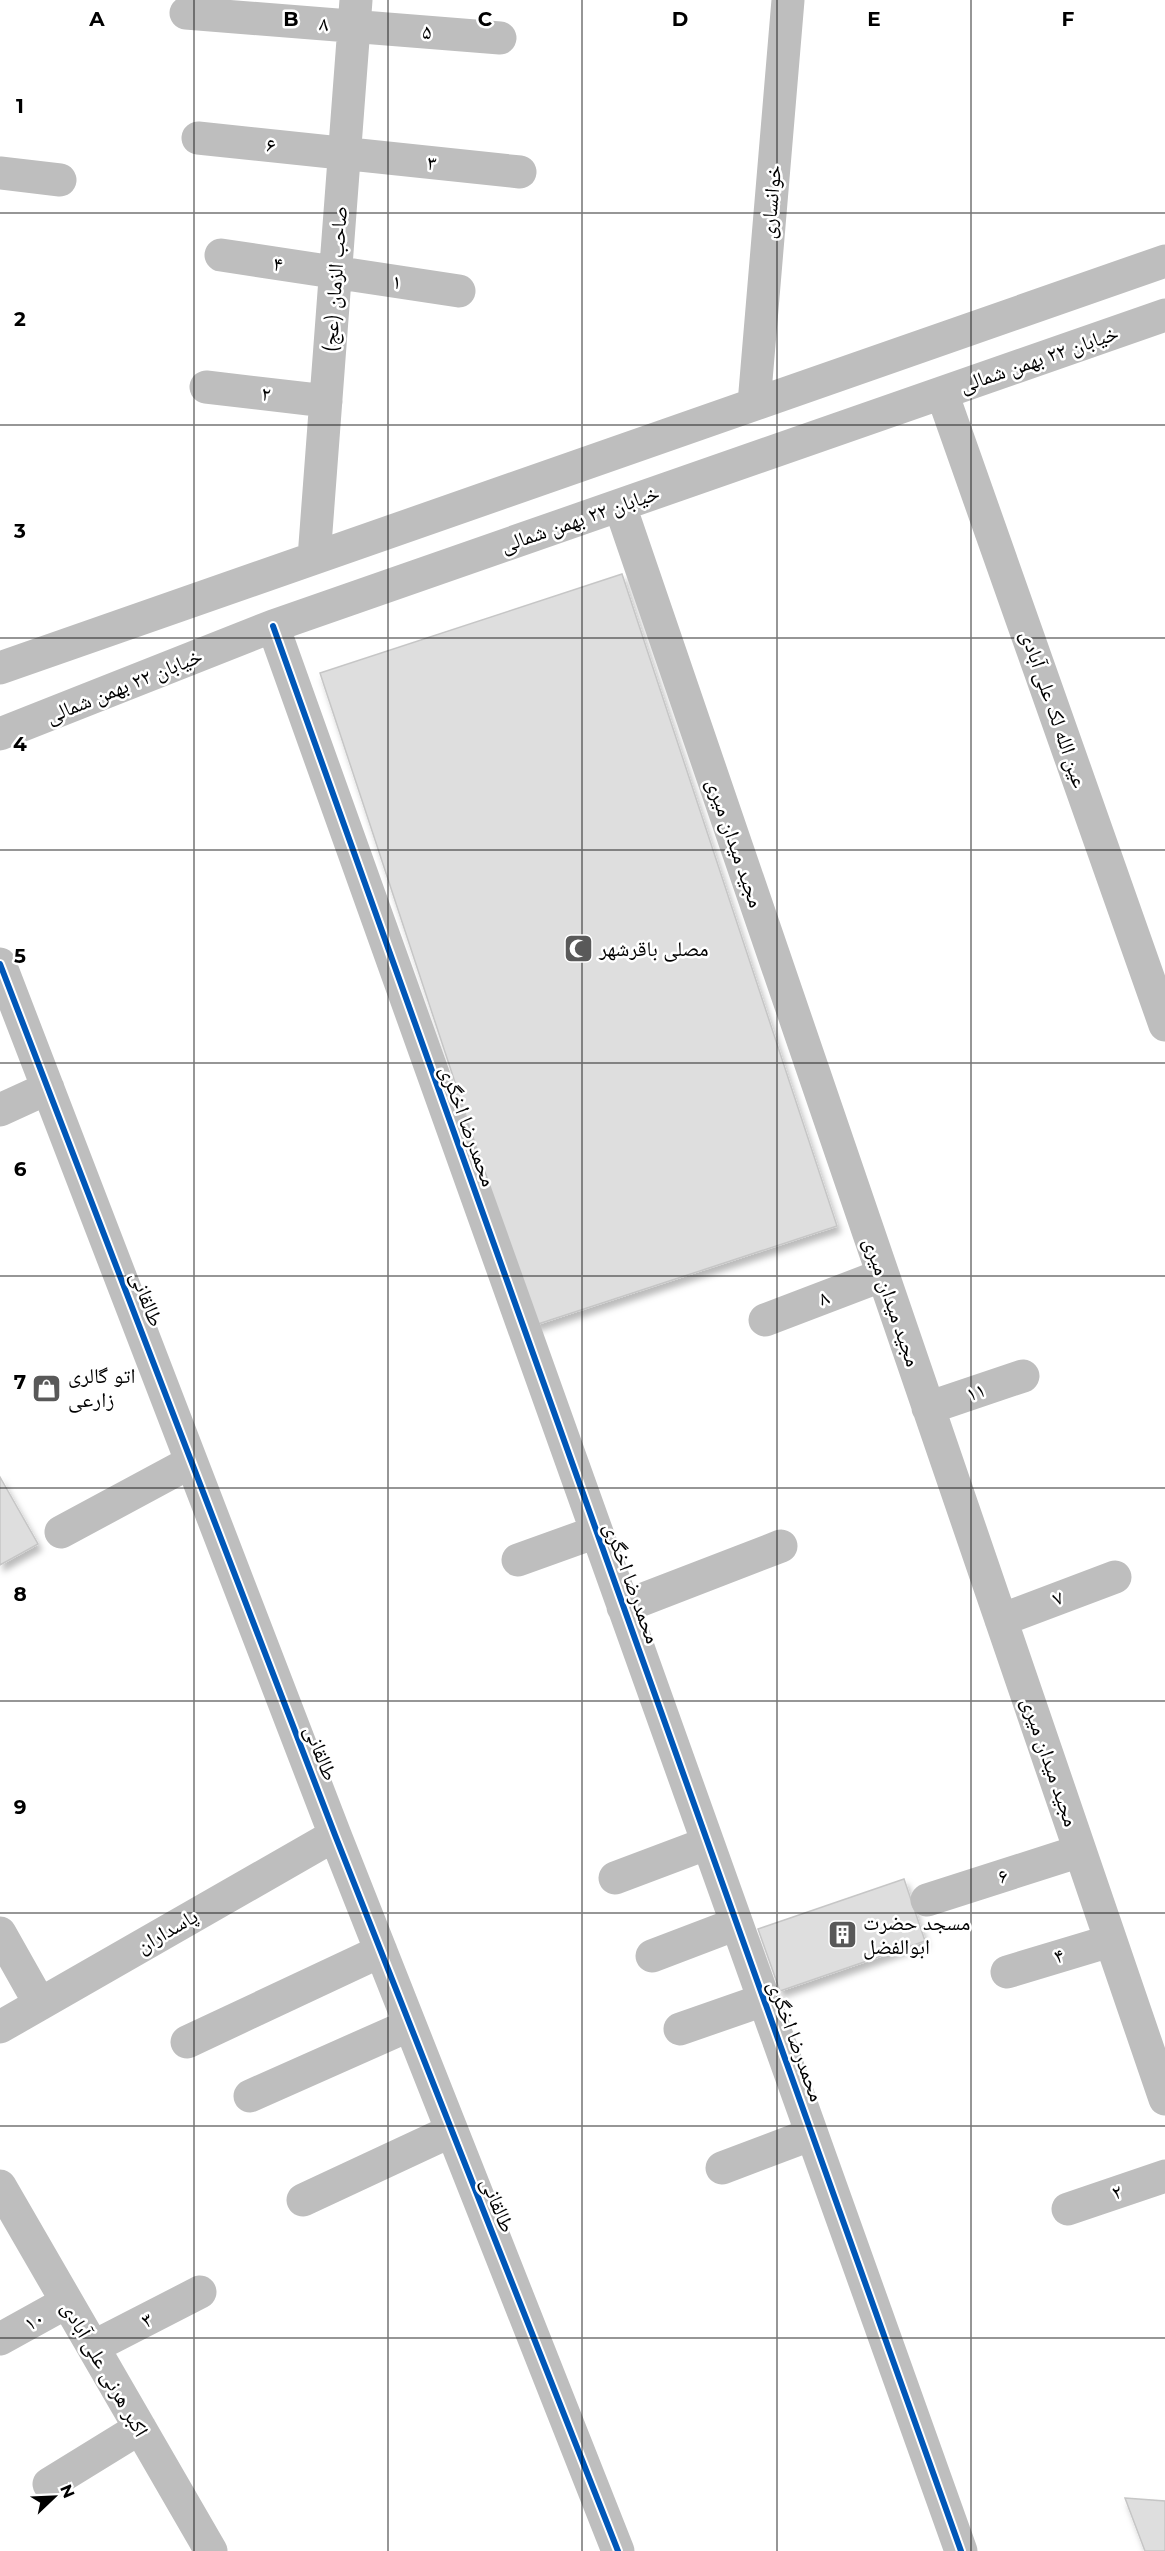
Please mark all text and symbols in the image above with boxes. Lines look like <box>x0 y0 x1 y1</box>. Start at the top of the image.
text: A <box>88 7 105 31</box>
text: B <box>283 7 299 31</box>
text: C <box>478 7 493 31</box>
text: D <box>672 7 688 31</box>
text: E <box>867 7 881 31</box>
text: F <box>1062 7 1075 31</box>
street label: ۸ <box>318 11 330 36</box>
street label: ۵ <box>421 19 433 44</box>
text: 1 <box>16 94 24 118</box>
street label: ۶ <box>265 132 277 157</box>
street label: ۳ <box>426 150 438 175</box>
street label: خوانساری <box>755 164 786 240</box>
street label: صاحب الزمان (عج) <box>317 205 353 353</box>
street label: ۴ <box>271 250 285 277</box>
street label: ۱ <box>391 268 403 295</box>
text: 2 <box>14 307 26 331</box>
street label: خیابان ۲۲ بهمن شمالی <box>956 320 1122 398</box>
street label: ۲ <box>260 381 272 406</box>
street label: خیابان ۲۲ بهمن شمالی <box>497 480 663 558</box>
text: 3 <box>13 519 26 543</box>
street label: عین الله لک علی آبادی <box>1015 627 1093 792</box>
street label: خیابان ۲۲ بهمن شمالی <box>42 643 206 729</box>
text: 4 <box>13 732 27 756</box>
street label: مجید میدان میری <box>702 775 769 911</box>
mosque icon: مصلی باقرشهر <box>562 933 594 965</box>
place label: مصلی باقرشهر <box>598 936 709 962</box>
text: 5 <box>14 944 26 968</box>
street label: محمدرضا اخگری <box>435 1062 502 1190</box>
text: 6 <box>14 1157 27 1181</box>
street label: مجید میدان میری <box>859 1234 926 1370</box>
street label: طالقانی <box>125 1268 169 1330</box>
street label: ۸ <box>815 1284 833 1311</box>
place label: اتو گالری زارعی <box>68 1363 135 1413</box>
text: 7 <box>14 1370 26 1394</box>
shop icon: اتو گالری زارعی <box>31 1372 63 1404</box>
street label: ۱۱ <box>963 1377 989 1406</box>
street label: محمدرضا اخگری <box>599 1519 666 1647</box>
text: 8 <box>13 1582 27 1606</box>
street label: ۷ <box>1049 1584 1067 1611</box>
street label: مجید میدان میری <box>1017 1694 1084 1830</box>
street label: طالقانی <box>299 1722 343 1784</box>
text: 9 <box>14 1795 26 1819</box>
street label: ۶ <box>994 1862 1011 1889</box>
street label: پاسداران <box>132 1903 202 1958</box>
place label: مسجد حضرت ابوالفضل <box>863 1910 970 1960</box>
building icon: مسجد حضرت ابوالفضل <box>826 1919 858 1951</box>
street label: ۴ <box>1051 1942 1067 1969</box>
street label: محمدرضا اخگری <box>763 1977 830 2105</box>
street label: طالقانی <box>475 2174 521 2236</box>
street label: ۲ <box>1108 2178 1125 2205</box>
street label: اکبر هرنی علی آبادی <box>56 2297 154 2441</box>
street label: ۱۰ <box>19 2305 48 2336</box>
street label: ۳ <box>137 2306 157 2333</box>
north arrow <box>24 2467 84 2527</box>
text: N <box>56 2482 79 2501</box>

